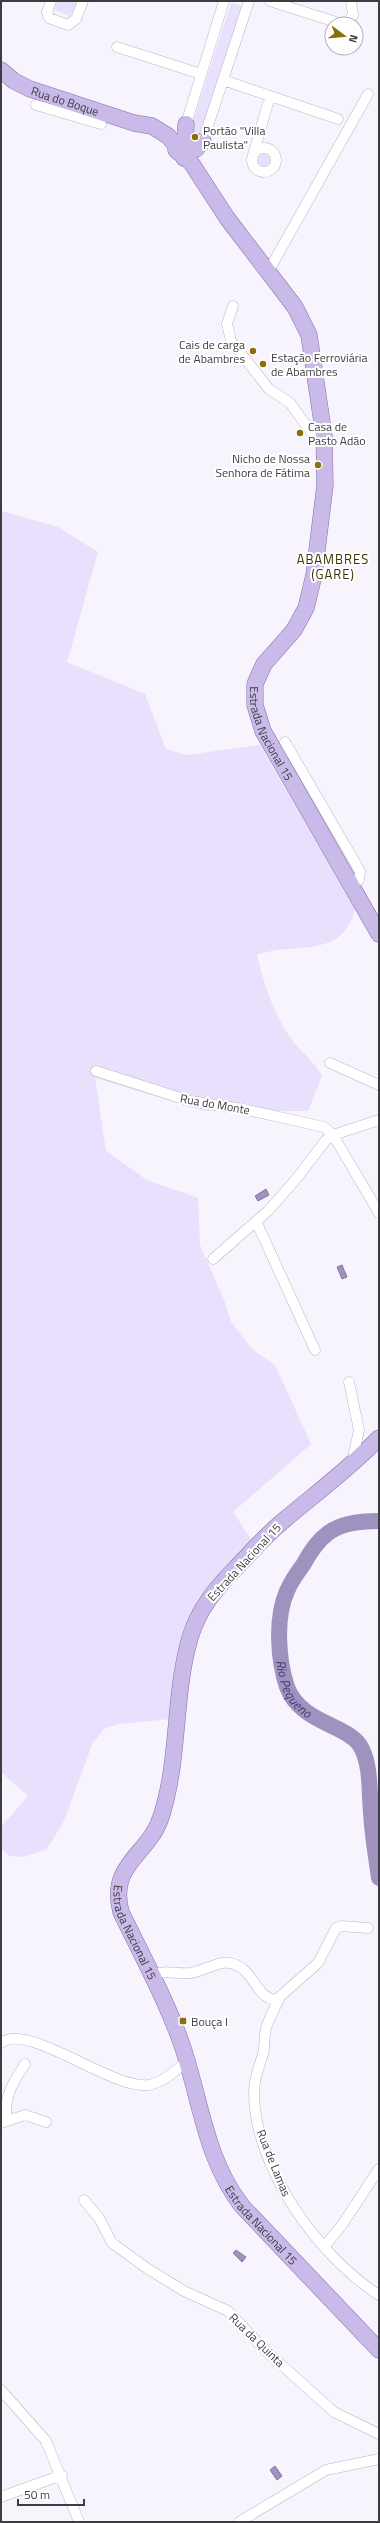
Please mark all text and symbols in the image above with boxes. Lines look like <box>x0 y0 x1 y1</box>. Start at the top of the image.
north arrow <box>324 16 364 56</box>
text: N <box>345 33 362 45</box>
street label: Rua do Boque <box>29 81 102 120</box>
place label: Portão "Villa Paulista" <box>203 121 265 154</box>
marker: Portão "Villa Paulista" <box>190 132 200 142</box>
place label: Cais de carga de Abambres <box>178 335 245 368</box>
marker: Cais de carga de Abambres <box>248 346 258 356</box>
place label: Estação Ferroviária de Abambres <box>271 348 367 381</box>
marker: Estação Ferroviária de Abambres <box>258 359 268 369</box>
place label: Casa de Pasto Adão <box>308 417 366 450</box>
marker: Casa de Pasto Adão <box>295 428 305 438</box>
place label: Nicho de Nossa Senhora de Fátima <box>216 449 310 482</box>
marker: Nicho de Nossa Senhora de Fátima <box>313 460 323 470</box>
district label: ABAMBRES (GARE) <box>297 549 369 584</box>
street label: Estrada Nacional 15 <box>246 686 299 784</box>
street label: Rua do Monte <box>179 1089 251 1119</box>
street label: Estrada Nacional 15 <box>203 1518 286 1605</box>
water label: Rio Pequeno <box>271 1658 317 1723</box>
street label: Estrada Nacional 15 <box>109 1884 162 1983</box>
place label: Bouça I <box>191 2012 228 2031</box>
marker: Bouça I <box>178 2016 188 2026</box>
street label: Rua de Lamas <box>252 2127 296 2200</box>
street label: Estrada Nacional 15 <box>221 2182 303 2269</box>
street label: Rua da Quinta <box>225 2309 289 2371</box>
scale bar <box>18 2481 84 2507</box>
text: 50 m <box>24 2485 50 2504</box>

